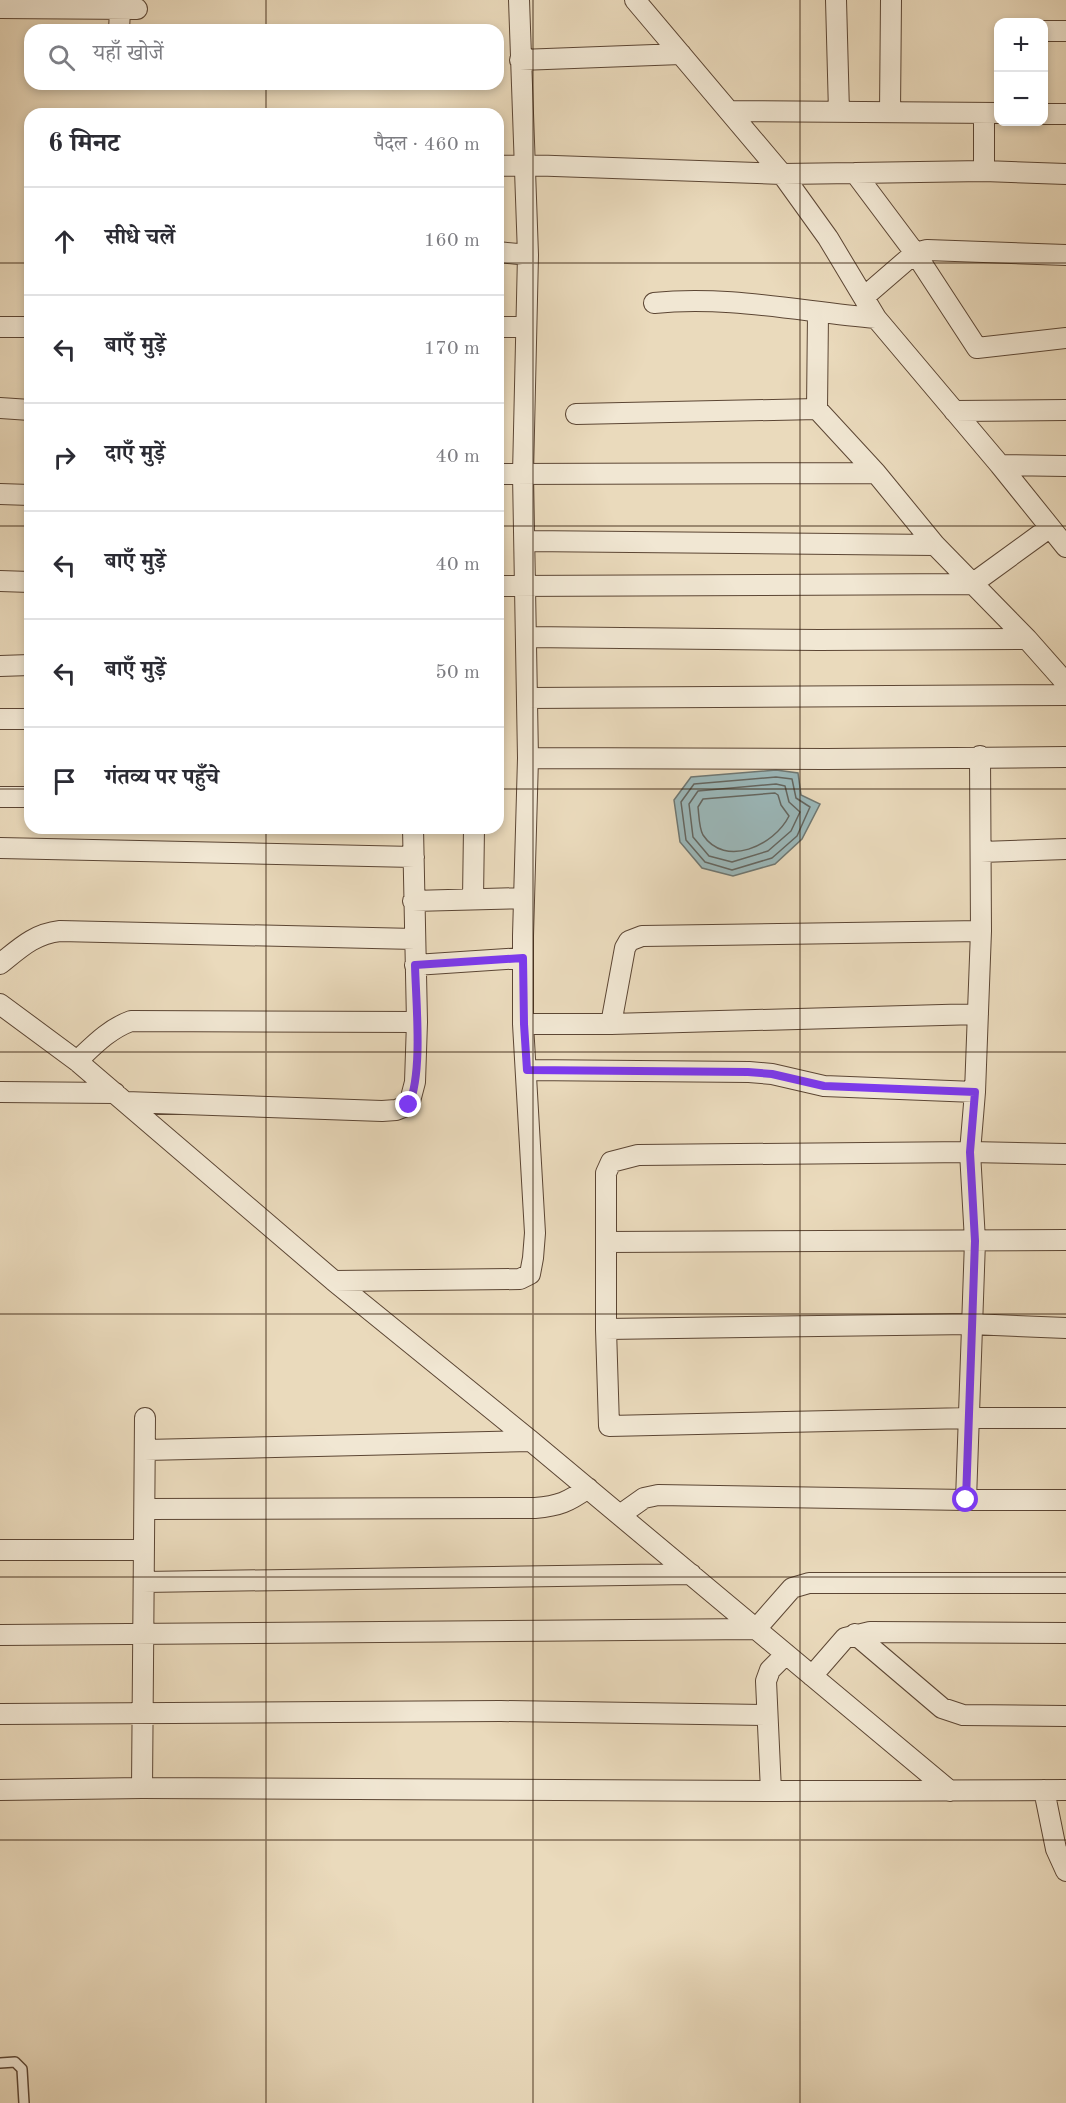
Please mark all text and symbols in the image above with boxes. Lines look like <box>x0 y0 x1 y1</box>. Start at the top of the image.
map controls <box>994 18 1048 126</box>
button: + <box>994 18 1048 72</box>
search box <box>24 24 504 90</box>
icon: search <box>45 41 78 74</box>
text: यहाँ खोजें <box>93 43 164 65</box>
button: − <box>994 72 1048 126</box>
text: 6 मिनट <box>48 131 120 157</box>
text: पैदल · 460 m <box>374 135 480 155</box>
icon: ahead <box>48 225 81 258</box>
text: सीधे चलें <box>105 227 175 249</box>
text: 160 m <box>424 231 480 251</box>
icon: left <box>48 333 81 366</box>
text: बाएँ मुड़ें <box>105 335 166 357</box>
text: 170 m <box>424 339 480 359</box>
icon: right <box>48 441 81 474</box>
text: दाएँ मुड़ें <box>105 443 165 465</box>
text: 40 m <box>435 447 480 467</box>
icon: left <box>48 549 81 582</box>
text: बाएँ मुड़ें <box>105 551 166 573</box>
text: 40 m <box>435 555 480 575</box>
icon: left <box>48 657 81 690</box>
text: बाएँ मुड़ें <box>105 659 166 681</box>
text: 50 m <box>435 663 480 683</box>
icon: arrive <box>48 765 81 798</box>
text: गंतव्य पर पहुँचे <box>105 767 219 789</box>
route end <box>395 1091 421 1117</box>
route start <box>952 1486 978 1512</box>

